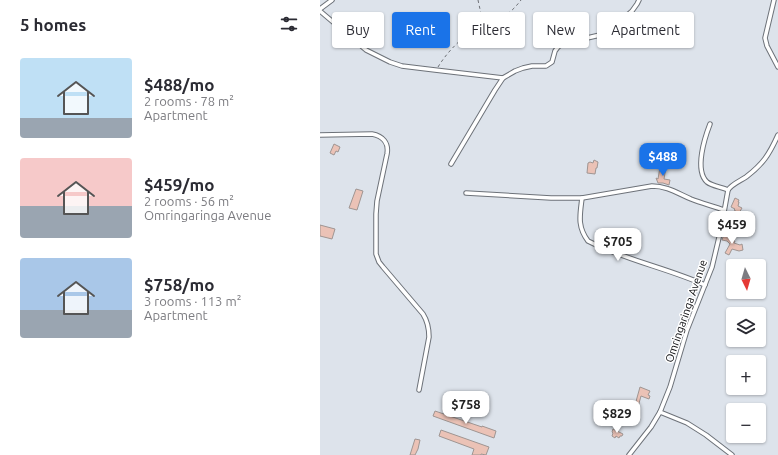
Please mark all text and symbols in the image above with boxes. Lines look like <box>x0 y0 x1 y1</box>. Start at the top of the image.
chip: Buy <box>332 12 384 48</box>
chip: Rent <box>392 12 450 48</box>
chip: Filters <box>458 12 525 48</box>
chip: New <box>533 12 589 48</box>
chip: Apartment <box>597 12 694 48</box>
icon: filters <box>278 13 300 35</box>
text: 5 homes <box>20 15 86 34</box>
icon: home <box>52 74 100 122</box>
text: $488/mo <box>144 75 214 94</box>
text: 2 rooms · 78 m² <box>144 94 234 108</box>
text: Apartment <box>144 108 208 122</box>
pin: $488 <box>639 143 687 177</box>
text: $488 <box>648 149 678 163</box>
icon: home <box>52 174 100 222</box>
text: $459/mo <box>144 175 214 194</box>
text: 2 rooms · 56 m² <box>144 194 234 208</box>
text: Omringaringa Avenue <box>144 208 271 222</box>
pin: $459 <box>708 211 756 245</box>
text: $459 <box>717 217 747 231</box>
pin: $705 <box>594 228 642 262</box>
text: $705 <box>603 234 633 248</box>
street label: Omringaringa Avenue <box>663 258 709 364</box>
north arrow <box>726 259 766 299</box>
map controls <box>726 259 766 443</box>
icon: home <box>52 274 100 322</box>
text: $758/mo <box>144 275 214 294</box>
text: 3 rooms · 113 m² <box>144 294 241 308</box>
button: layers <box>726 307 766 347</box>
text: Apartment <box>144 308 208 322</box>
button: + <box>726 355 766 395</box>
pin: $758 <box>442 391 490 425</box>
text: $758 <box>451 397 481 411</box>
pin: $829 <box>593 400 641 434</box>
button: − <box>726 403 766 443</box>
text: $829 <box>602 406 632 420</box>

